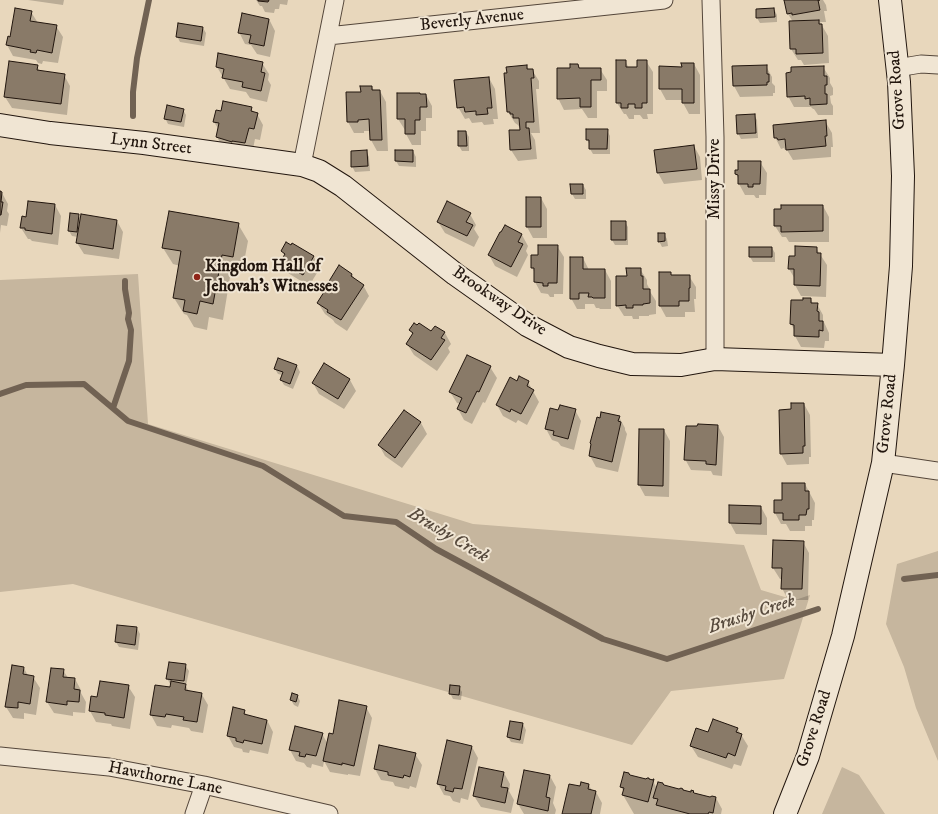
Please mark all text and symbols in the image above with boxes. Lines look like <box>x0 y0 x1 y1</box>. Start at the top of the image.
street label: Beverly Avenue <box>419 5 525 37</box>
street label: Grove Road <box>885 49 911 131</box>
street label: Lynn Street <box>109 130 193 160</box>
street label: Missy Drive <box>705 139 725 219</box>
place label: Kingdom Hall of Jehovah’s Witnesses <box>205 257 338 297</box>
street label: Brookway Drive <box>448 263 550 341</box>
marker: Kingdom Hall of Jehovah’s Witnesses <box>192 272 202 282</box>
street label: Grove Road <box>874 373 902 455</box>
water label: Brushy Creek <box>404 504 492 568</box>
water label: Brushy Creek <box>706 591 798 639</box>
street label: Grove Road <box>793 688 837 770</box>
street label: Hawthorne Lane <box>106 758 224 800</box>

